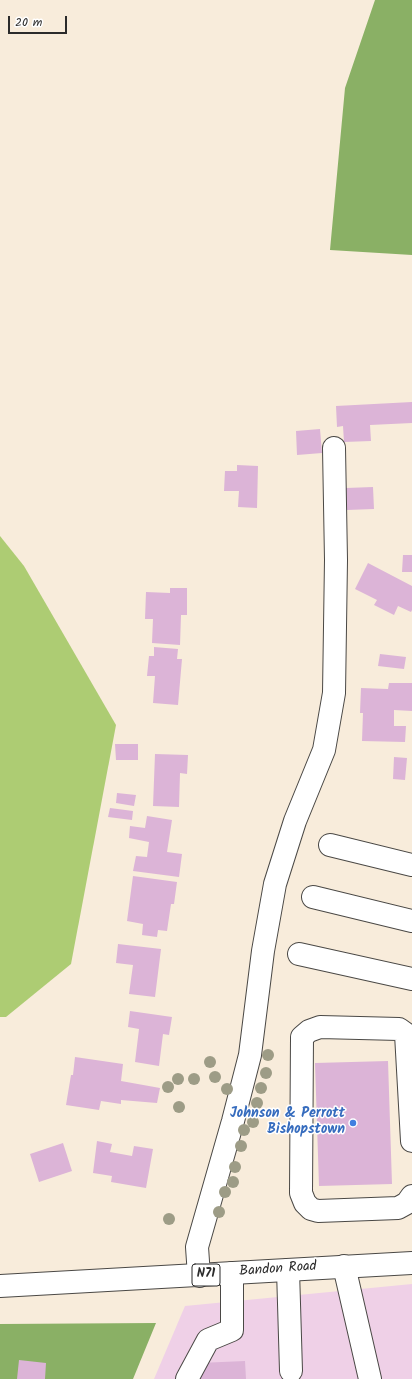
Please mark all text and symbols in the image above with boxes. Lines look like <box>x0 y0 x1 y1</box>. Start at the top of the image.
scale bar <box>10 8 69 34</box>
text: 20 m <box>15 13 42 32</box>
place label: Johnson & Perrott Bishopstown <box>230 1107 345 1140</box>
marker: Johnson & Perrott Bishopstown <box>348 1118 358 1128</box>
street label: Bandon Road <box>239 1259 317 1281</box>
road number: N71 <box>192 1264 220 1286</box>

